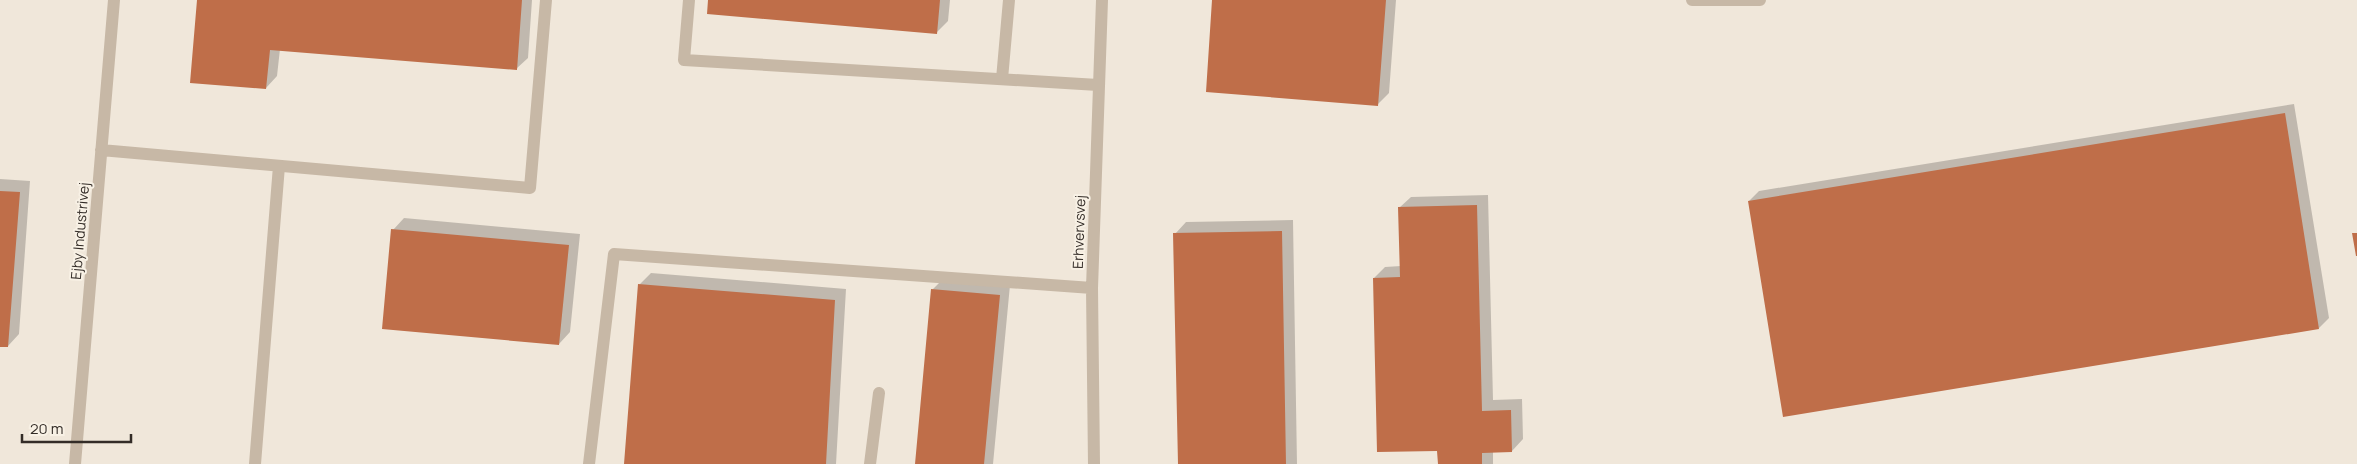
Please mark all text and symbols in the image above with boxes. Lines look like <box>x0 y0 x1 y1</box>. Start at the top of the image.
street label: Ejby Industrivej <box>66 182 93 280</box>
street label: Erhvervsvej <box>1068 195 1089 269</box>
scale bar <box>22 412 131 444</box>
text: 20 m <box>30 418 63 439</box>

